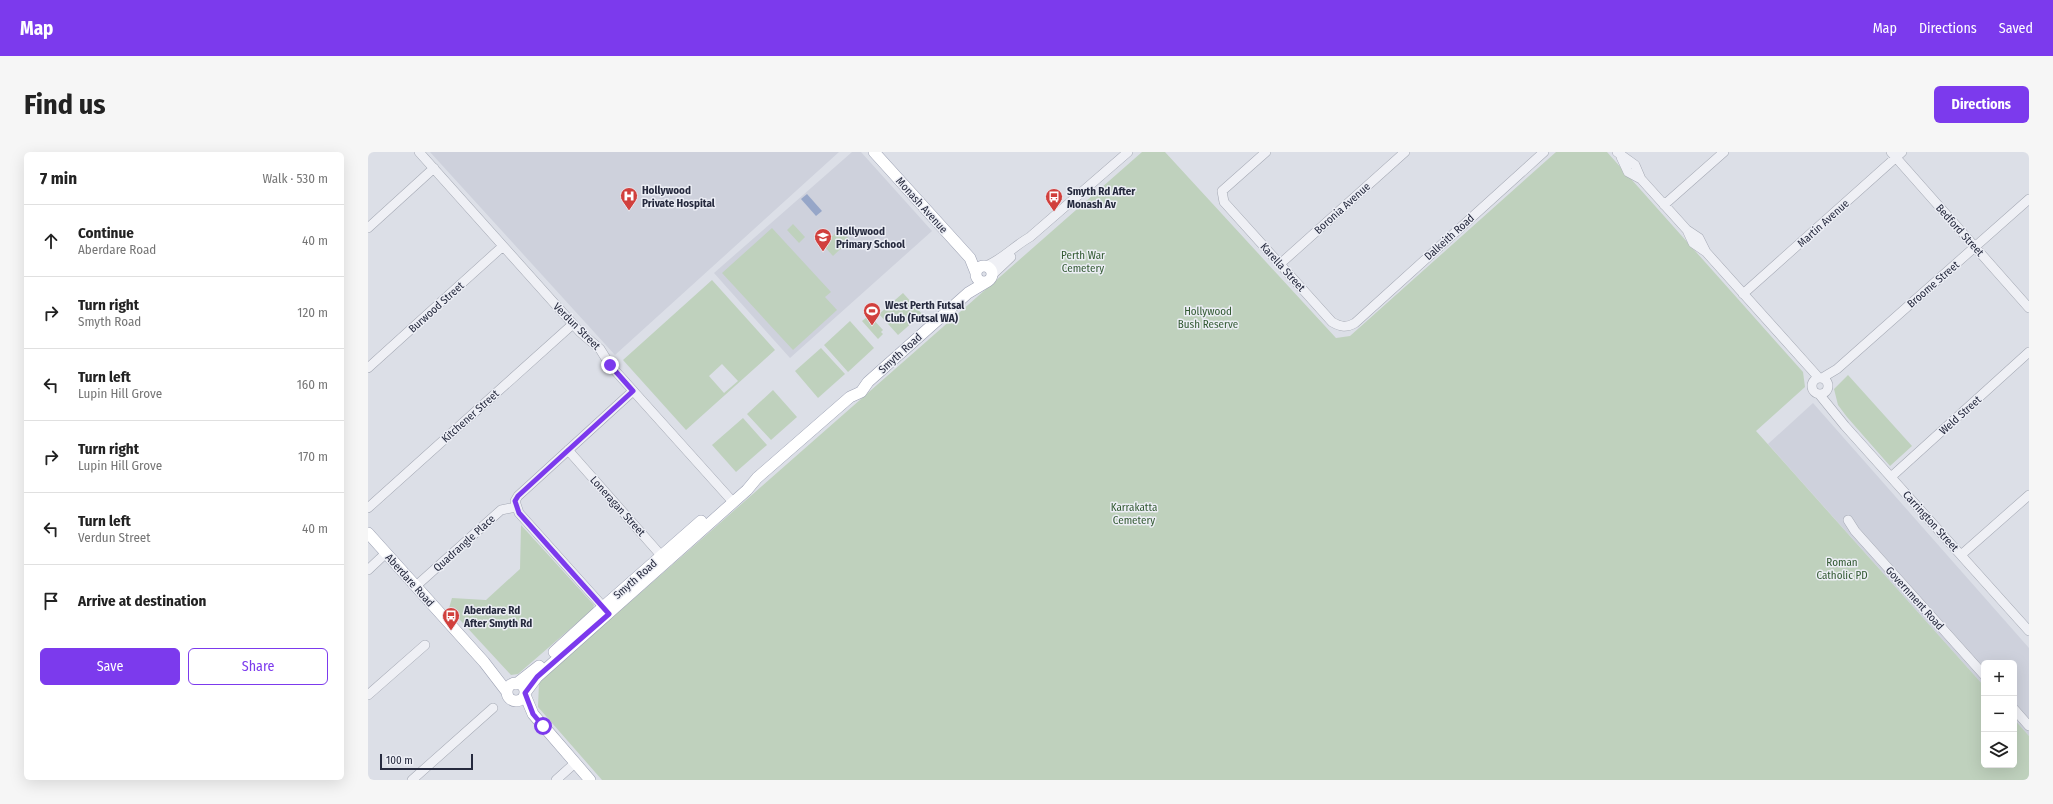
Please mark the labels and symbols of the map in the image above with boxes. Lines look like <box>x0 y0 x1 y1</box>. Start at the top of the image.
street label: Monash Avenue <box>893 175 950 236</box>
street label: Boronia Avenue <box>1312 180 1373 237</box>
place label: Hollywood Private Hospital <box>642 184 716 210</box>
place label: Smyth Rd After Monash Av <box>1067 185 1136 211</box>
hospital icon: Hollywood Private Hospital <box>619 186 639 211</box>
bus stop icon: Smyth Rd After Monash Av <box>1044 187 1064 212</box>
street label: Martin Avenue <box>1795 197 1852 250</box>
street label: Bedford Street <box>1933 202 1987 259</box>
street label: Dalkeith Road <box>1422 212 1477 263</box>
place label: Hollywood Primary School <box>836 225 906 251</box>
school or university icon: Hollywood Primary School <box>813 227 833 252</box>
street label: Karella Street <box>1257 240 1308 295</box>
park label: Perth War Cemetery <box>1061 249 1105 275</box>
street label: Broome Street <box>1905 258 1962 310</box>
street label: Burwood Street <box>406 279 467 336</box>
place label: West Perth Futsal Club (Futsal WA) <box>885 299 965 325</box>
street label: Verdun Street <box>550 300 603 353</box>
sports icon: West Perth Futsal Club (Futsal WA) <box>862 301 882 326</box>
park label: Hollywood Bush Reserve <box>1178 305 1238 331</box>
street label: Smyth Road <box>876 331 925 376</box>
route end <box>601 356 619 374</box>
street label: Kitchener Street <box>439 387 502 446</box>
street label: Weld Street <box>1937 393 1984 438</box>
street label: Loneragan Street <box>587 474 648 539</box>
street label: Carrington Street <box>1900 488 1961 555</box>
park label: Karrakatta Cemetery <box>1111 501 1157 527</box>
street label: Quadrangle Place <box>431 512 498 574</box>
street label: Aberdare Road <box>383 551 437 609</box>
park label: Roman Catholic PD <box>1816 556 1868 582</box>
street label: Smyth Road <box>611 557 660 602</box>
street label: Government Road <box>1883 564 1946 633</box>
place label: Aberdare Rd After Smyth Rd <box>463 604 532 630</box>
bus stop icon: Aberdare Rd After Smyth Rd <box>441 606 461 631</box>
route start <box>534 717 552 735</box>
scale bar <box>380 752 473 771</box>

